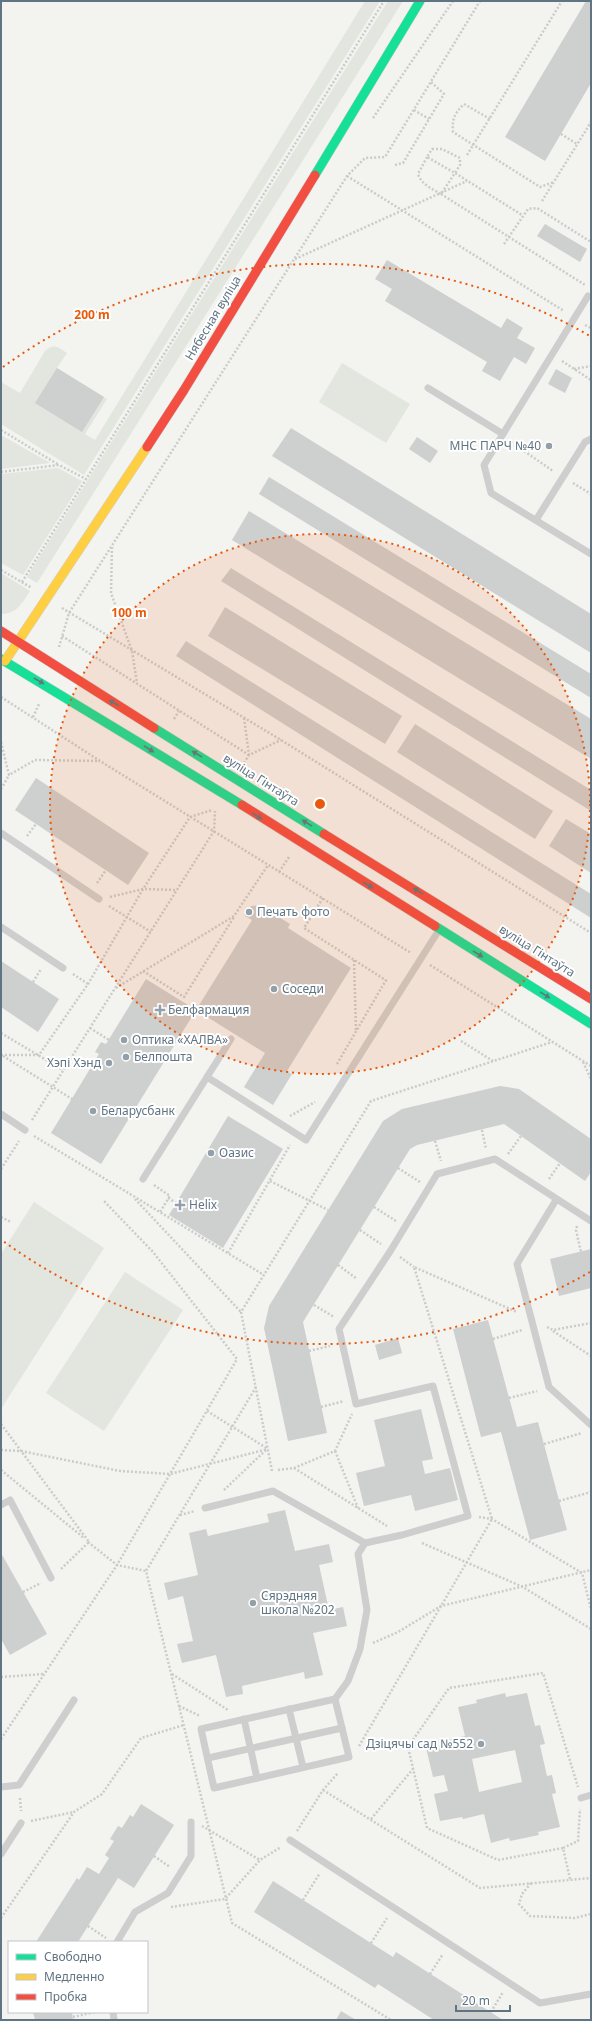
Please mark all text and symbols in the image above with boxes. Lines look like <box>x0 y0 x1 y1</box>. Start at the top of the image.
street label: Нябесная вуліца <box>181 272 245 363</box>
text: 200 m <box>74 306 110 323</box>
place label: МНС ПАРЧ №40 <box>450 437 541 454</box>
marker: МНС ПАРЧ №40 <box>544 441 554 451</box>
text: 100 m <box>111 604 147 621</box>
one-way arrow <box>33 677 45 684</box>
one-way arrow <box>109 699 119 707</box>
one-way arrow <box>144 745 154 753</box>
street label: вуліца Гінтаўта <box>220 749 302 810</box>
one-way arrow <box>192 750 202 758</box>
centre of rings <box>313 797 327 811</box>
one-way arrow <box>252 812 263 820</box>
one-way arrow <box>301 819 313 826</box>
one-way arrow <box>363 881 373 889</box>
one-way arrow <box>412 888 424 895</box>
place label: Печать фото <box>257 903 330 920</box>
marker: Печать фото <box>244 907 254 917</box>
street label: вуліца Гінтаўта <box>496 920 578 981</box>
one-way arrow <box>472 950 484 957</box>
place label: Соседи <box>282 980 324 997</box>
marker: Соседи <box>269 984 279 994</box>
one-way arrow <box>540 991 550 999</box>
place label: Белфармация <box>168 1001 249 1018</box>
marker: Белфармация <box>155 1005 165 1015</box>
place label: Оптика «ХАЛВА» <box>132 1031 228 1048</box>
marker: Оптика «ХАЛВА» <box>119 1035 129 1045</box>
place label: Белпошта <box>134 1048 192 1065</box>
marker: Белпошта <box>121 1052 131 1062</box>
place label: Хэпі Хэнд <box>47 1054 102 1071</box>
marker: Хэпі Хэнд <box>104 1058 114 1068</box>
place label: Беларусбанк <box>101 1102 176 1119</box>
marker: Беларусбанк <box>88 1106 98 1116</box>
place label: Оазис <box>219 1144 254 1161</box>
marker: Оазис <box>206 1148 216 1158</box>
place label: Helix <box>189 1196 218 1213</box>
marker: Helix <box>174 1199 186 1211</box>
place label: Сярэдняя школа №202 <box>261 1587 335 1618</box>
marker: Сярэдняя школа №202 <box>248 1598 258 1608</box>
place label: Дзіцячы сад №552 <box>366 1735 473 1752</box>
marker: Дзіцячы сад №552 <box>476 1739 486 1749</box>
legend <box>8 1941 148 2013</box>
text: Свободно <box>44 1948 102 1965</box>
text: Медленно <box>44 1968 104 1985</box>
scale bar <box>456 1987 510 2013</box>
text: Пробка <box>44 1988 87 2005</box>
text: 20 m <box>462 1992 490 2009</box>

